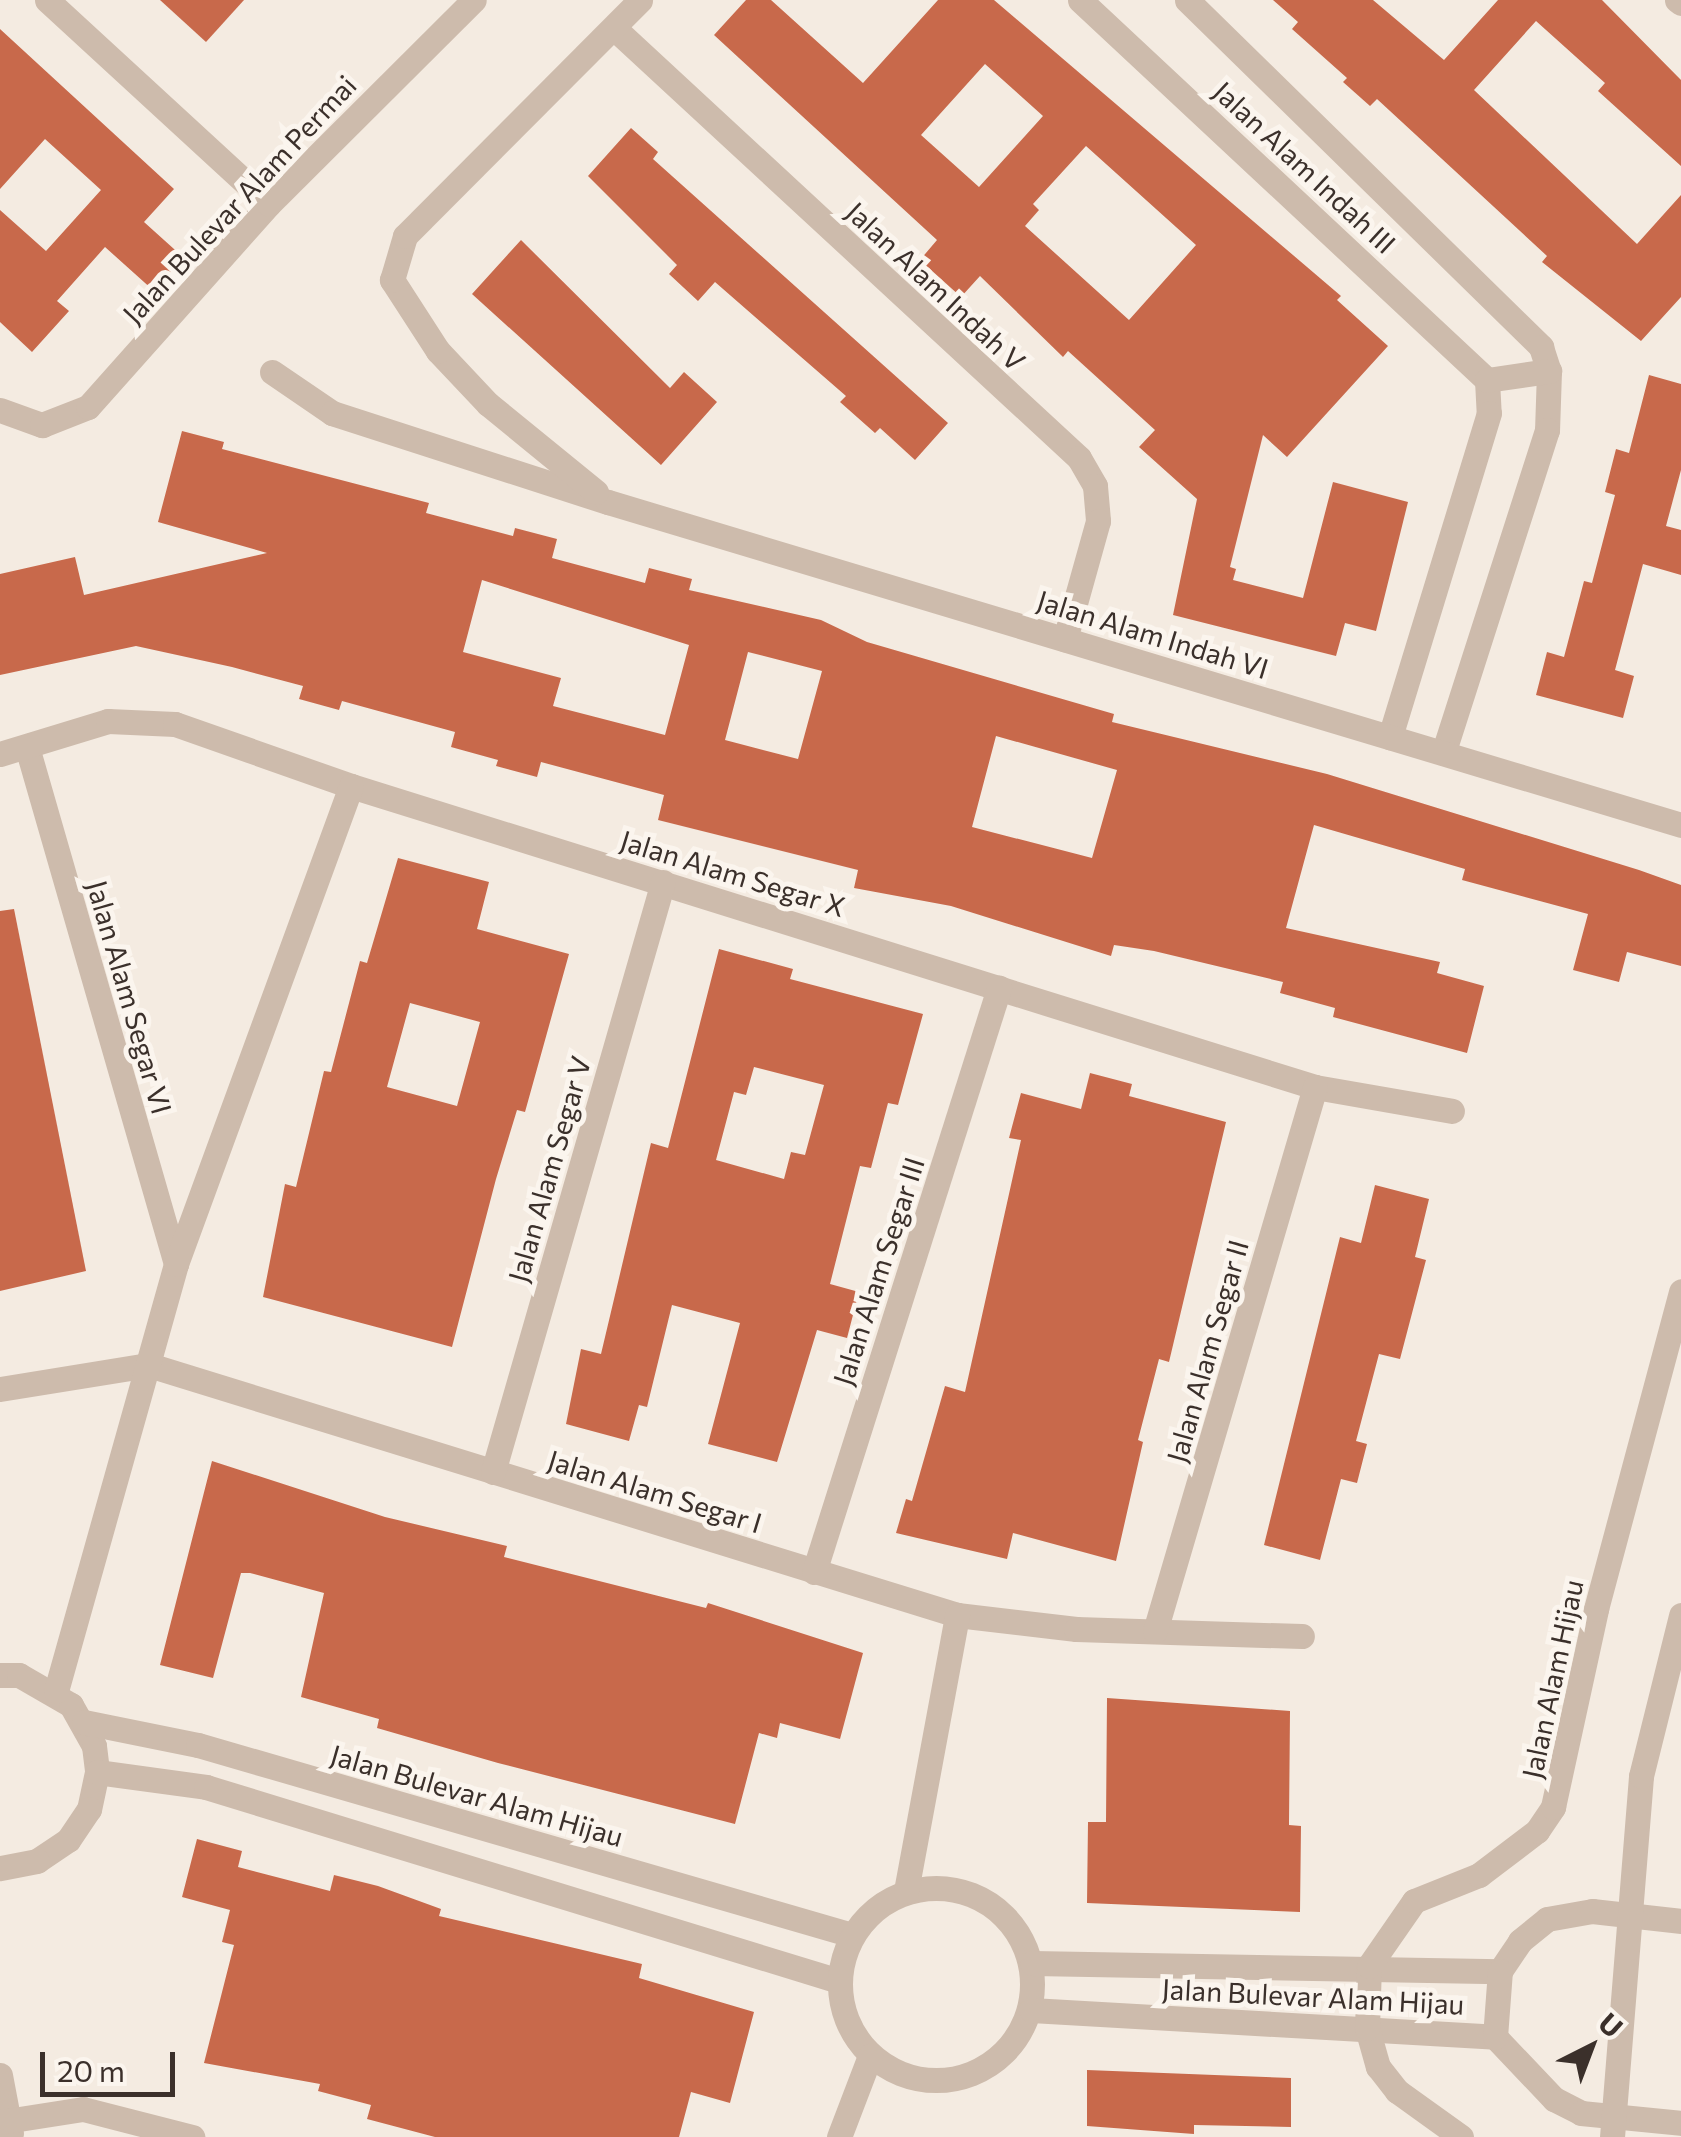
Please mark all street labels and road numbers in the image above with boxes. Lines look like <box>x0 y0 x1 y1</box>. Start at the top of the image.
street label: Jalan Bulevar Alam Permai <box>115 68 363 330</box>
street label: Jalan Alam Indah III <box>1207 74 1403 260</box>
street label: Jalan Alam Indah V <box>840 195 1032 377</box>
street label: Jalan Alam Indah VI <box>1033 583 1273 685</box>
street label: Jalan Alam Segar X <box>617 823 849 923</box>
street label: Jalan Alam Segar VI <box>81 876 179 1118</box>
street label: Jalan Alam Segar V <box>501 1052 597 1286</box>
street label: Jalan Alam Segar III <box>825 1153 931 1389</box>
street label: Jalan Alam Segar II <box>1159 1236 1255 1466</box>
street label: Jalan Alam Segar I <box>544 1442 766 1540</box>
street label: Jalan Alam Hijau <box>1515 1577 1589 1781</box>
street label: Jalan Bulevar Alam Hijau <box>327 1737 627 1853</box>
street label: Jalan Bulevar Alam Hijau <box>1161 1971 1465 2021</box>

